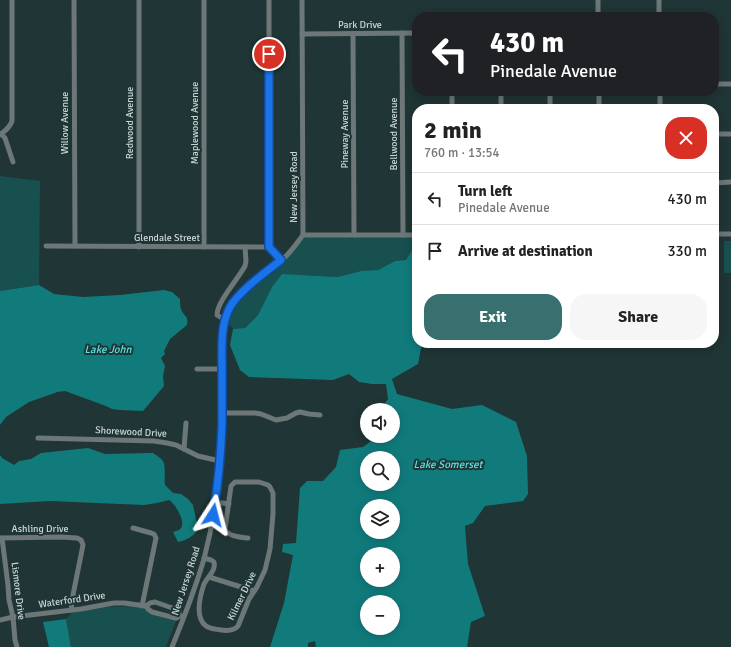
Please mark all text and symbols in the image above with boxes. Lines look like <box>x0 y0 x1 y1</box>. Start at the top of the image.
street label: Park Drive <box>338 19 382 31</box>
text: 430 m <box>490 26 564 60</box>
icon: left <box>424 28 476 80</box>
pin <box>252 37 286 71</box>
icon: arrive <box>258 43 280 65</box>
text: Pinedale Avenue <box>490 60 617 82</box>
street label: Maplewood Avenue <box>189 82 201 164</box>
street label: Redwood Avenue <box>124 87 136 159</box>
street label: Willow Avenue <box>59 92 71 154</box>
street label: Bellwood Avenue <box>388 97 400 171</box>
street label: Pineway Avenue <box>339 100 351 168</box>
text: 2 min <box>424 115 482 145</box>
button: close <box>665 117 707 159</box>
text: 760 m · 13:54 <box>424 145 500 161</box>
street label: New Jersey Road <box>288 151 300 223</box>
text: Turn left <box>458 182 512 200</box>
icon: left <box>424 188 446 210</box>
text: 430 m <box>667 190 707 208</box>
text: Pinedale Avenue <box>458 200 550 216</box>
street label: Glendale Street <box>134 232 201 244</box>
icon: arrive <box>424 240 446 262</box>
text: Arrive at destination <box>458 242 593 260</box>
text: 330 m <box>667 242 707 260</box>
button: Exit <box>424 294 562 340</box>
button: Share <box>570 294 707 340</box>
water label: Lake John <box>84 343 133 356</box>
map controls <box>360 403 400 635</box>
button: sound <box>360 403 400 443</box>
street label: Shorewood Drive <box>95 424 167 440</box>
button: search <box>360 451 400 491</box>
water label: Lake Somerset <box>414 458 484 471</box>
position arrow <box>192 494 234 536</box>
button: layers <box>360 499 400 539</box>
street label: Ashling Drive <box>12 523 68 535</box>
street label: New Jersey Road <box>169 545 203 617</box>
button: + <box>360 547 400 587</box>
street label: Lismore Drive <box>8 561 28 621</box>
street label: Kilmer Drive <box>225 570 259 622</box>
street label: Waterford Drive <box>38 589 106 611</box>
button: − <box>360 595 400 635</box>

